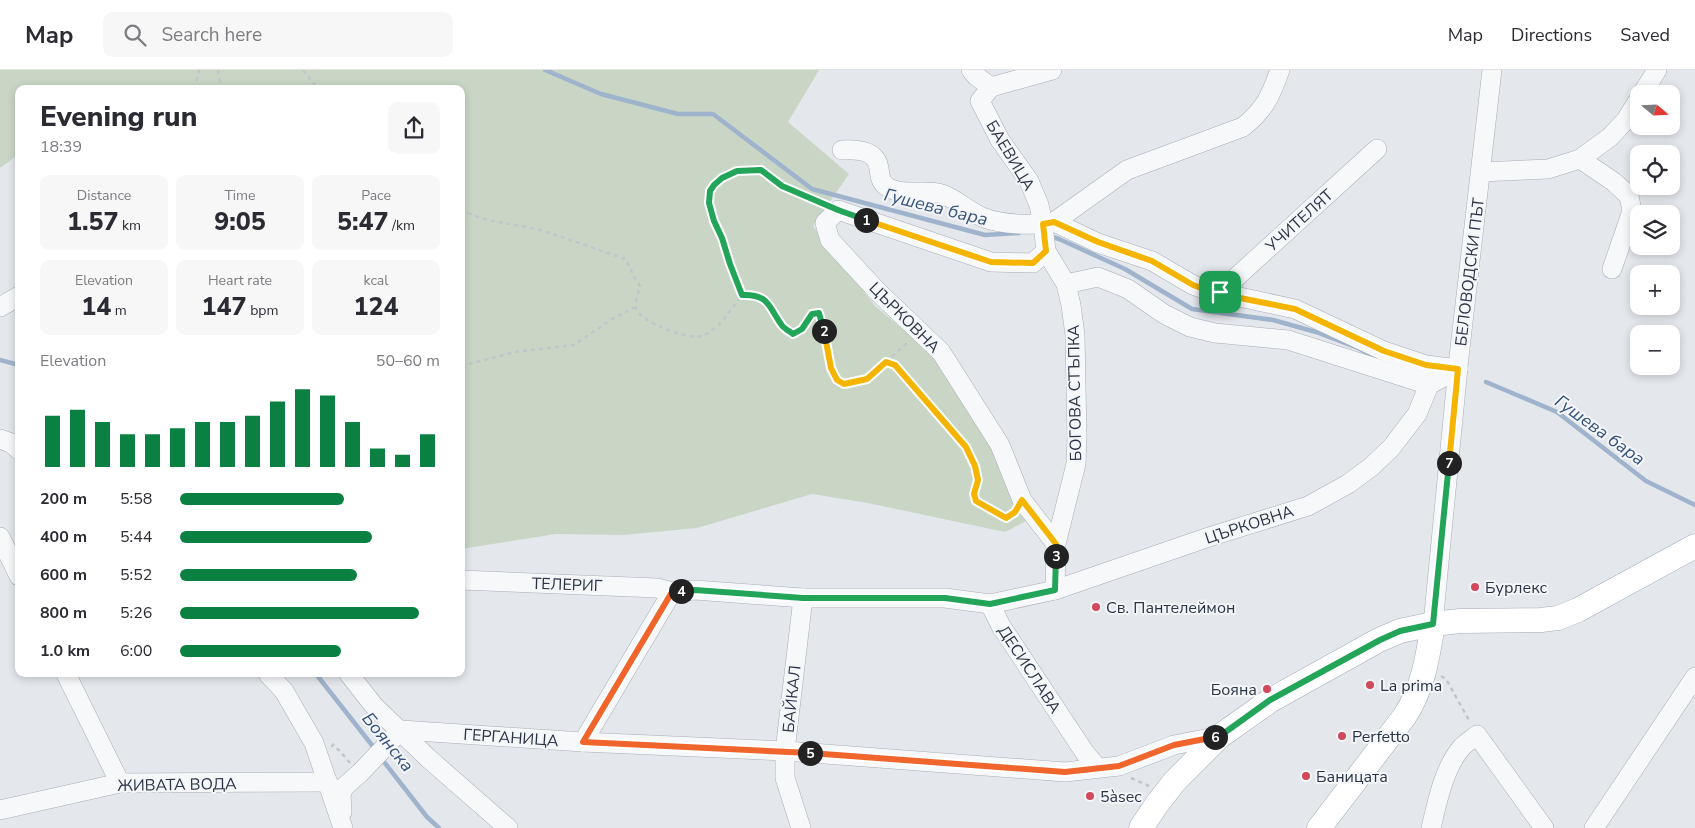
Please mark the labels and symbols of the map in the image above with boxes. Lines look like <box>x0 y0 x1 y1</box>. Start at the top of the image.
north arrow <box>1630 85 1680 135</box>
street label: БАЕВИЦА <box>980 116 1040 195</box>
water label: Гушева бара <box>882 183 990 231</box>
street label: УЧИТЕЛЯТ <box>1260 184 1339 258</box>
street label: БЕЛОВОДСКИ ПЪТ <box>1450 196 1490 347</box>
pin: 1 <box>854 208 878 232</box>
pin <box>1199 271 1241 313</box>
street label: ЦЪРКОВНА <box>864 277 945 358</box>
pin: 2 <box>812 318 836 344</box>
street label: БОГОВА СТЪПКА <box>1063 324 1087 462</box>
water label: Гушева бара <box>1550 389 1650 471</box>
pin: 7 <box>1436 450 1462 476</box>
street label: ЦЪРКОВНА <box>1202 500 1297 550</box>
pin: 3 <box>1044 544 1068 568</box>
street label: ТЕЛЕРИГ <box>531 573 603 597</box>
place label: Бурлекс <box>1485 577 1548 599</box>
pin: 4 <box>668 578 694 604</box>
marker: Бурлекс <box>1469 581 1481 593</box>
place label: Св. Пантелеймон <box>1106 597 1235 619</box>
marker: Св. Пантелеймон <box>1090 601 1102 613</box>
street label: ДЕСИСЛАВА <box>992 621 1066 718</box>
street label: БАЙКАЛ <box>778 664 806 734</box>
place label: La prima <box>1380 675 1442 697</box>
place label: Бояна <box>1211 679 1257 701</box>
marker: La prima <box>1364 679 1376 691</box>
marker: Бояна <box>1261 683 1273 695</box>
water label: Боянска <box>357 707 419 777</box>
street label: ГЕРГАНИЦА <box>463 724 560 752</box>
pin: 6 <box>1202 724 1228 750</box>
place label: Perfetto <box>1352 726 1410 748</box>
marker: Perfetto <box>1336 730 1348 742</box>
pin: 5 <box>798 740 822 766</box>
place label: Баницата <box>1316 766 1388 788</box>
marker: Баницата <box>1300 770 1312 782</box>
street label: ЖИВАТА ВОДА <box>117 773 237 797</box>
place label: 5àsec <box>1100 786 1142 808</box>
marker: 5àsec <box>1084 790 1096 802</box>

